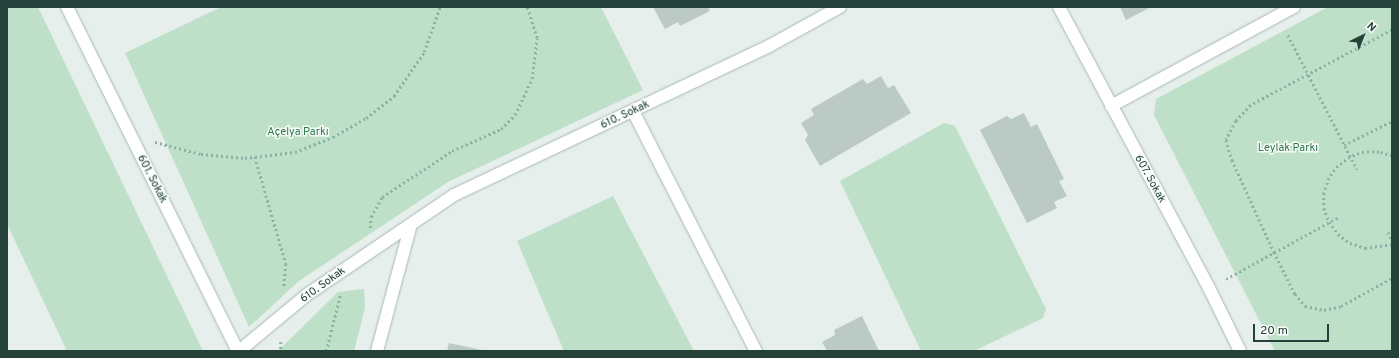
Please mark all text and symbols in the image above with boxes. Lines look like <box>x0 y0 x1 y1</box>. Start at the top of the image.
north arrow <box>1343 16 1383 56</box>
text: N <box>1364 19 1379 35</box>
street label: 610. Sokak <box>598 98 652 132</box>
park label: Açelya Parkı <box>267 125 329 139</box>
park label: Leylak Parkı <box>1258 141 1318 155</box>
street label: 601. Sokak <box>134 153 170 205</box>
street label: 607. Sokak <box>1131 153 1169 205</box>
street label: 610. Sokak <box>298 264 348 306</box>
scale bar <box>1255 316 1331 342</box>
text: 20 m <box>1260 323 1288 339</box>

